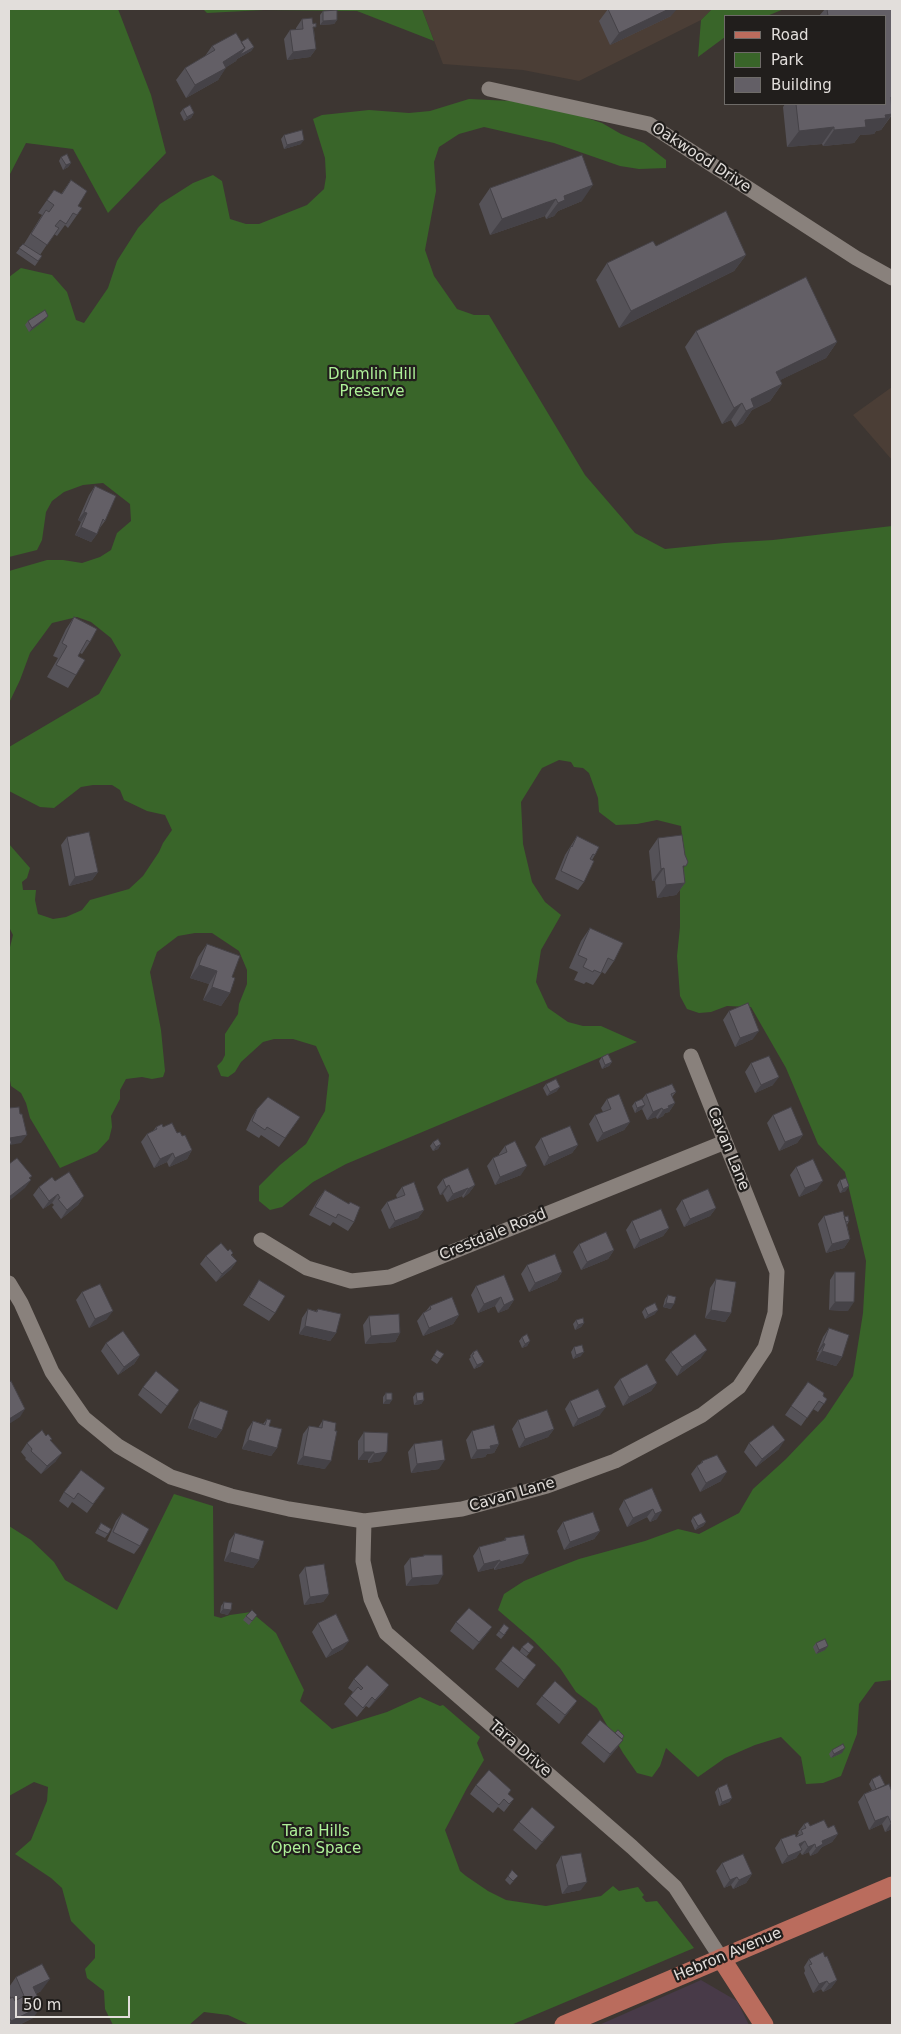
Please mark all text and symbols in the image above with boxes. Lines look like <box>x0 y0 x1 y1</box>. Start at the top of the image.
legend <box>724 15 886 105</box>
text: Road <box>771 26 809 44</box>
text: Park <box>771 51 803 69</box>
text: Building <box>771 76 832 94</box>
street label: Oakwood Drive <box>648 119 754 197</box>
park label: Drumlin Hill Preserve <box>328 366 416 401</box>
street label: Cavan Lane <box>703 1105 753 1193</box>
street label: Crestdale Road <box>437 1205 549 1265</box>
street label: Cavan Lane <box>467 1474 557 1516</box>
street label: Tara Drive <box>485 1717 555 1781</box>
park label: Tara Hills Open Space <box>271 1823 361 1858</box>
street label: Hebron Avenue <box>672 1924 784 1986</box>
scale bar <box>18 1986 132 2018</box>
text: 50 m <box>23 1996 61 2014</box>

